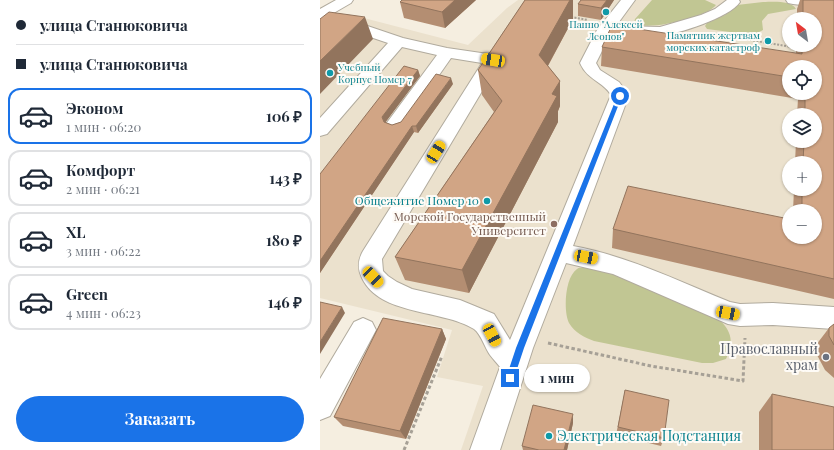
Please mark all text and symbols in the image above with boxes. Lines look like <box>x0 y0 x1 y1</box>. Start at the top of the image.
marker: Панно "Алексей Леонов" <box>601 7 611 17</box>
north arrow <box>782 12 822 52</box>
map controls <box>782 12 822 244</box>
text: улица Станюковича <box>40 15 188 35</box>
place label: Панно "Алексей Леонов" <box>569 17 643 43</box>
place label: Памятник жертвам морских катастроф <box>666 28 760 54</box>
marker: Памятник жертвам морских катастроф <box>763 36 773 46</box>
car <box>480 52 506 68</box>
text: улица Станюковича <box>40 54 188 74</box>
place label: Учебный Корпус Номер 7 <box>337 60 412 86</box>
button: locate <box>782 60 822 100</box>
marker: Учебный Корпус Номер 7 <box>325 68 335 78</box>
route start <box>611 87 629 105</box>
icon: car <box>18 98 54 134</box>
text: Эконом <box>66 98 123 118</box>
text: 106 ₽ <box>266 106 302 126</box>
button: layers <box>782 108 822 148</box>
text: 1 мин · 06:20 <box>66 118 141 135</box>
car <box>425 139 447 165</box>
button: + <box>782 156 822 196</box>
icon: car <box>18 160 54 196</box>
text: Комфорт <box>66 160 135 180</box>
text: 143 ₽ <box>269 168 302 188</box>
text: 2 мин · 06:21 <box>66 180 140 197</box>
place label: Общежитие Номер 10 <box>355 192 479 208</box>
marker: Общежитие Номер 10 <box>482 196 492 206</box>
button: − <box>782 204 822 244</box>
place label: Морской Государственный Университет <box>394 208 546 238</box>
marker: Морской Государственный Университет <box>549 219 559 229</box>
icon: car <box>18 222 54 258</box>
text: XL <box>66 222 86 242</box>
text: 180 ₽ <box>266 230 302 250</box>
text: 3 мин · 06:22 <box>66 242 141 259</box>
car <box>573 249 599 265</box>
car <box>360 264 386 290</box>
icon: car <box>18 284 54 320</box>
text: Green <box>66 284 108 304</box>
text: 146 ₽ <box>268 292 302 312</box>
text: 4 мин · 06:23 <box>66 304 141 321</box>
car <box>715 305 741 321</box>
car <box>481 322 503 348</box>
place label: Православный храм <box>720 339 818 374</box>
marker: Православный храм <box>821 352 831 362</box>
callout: 1 мин <box>524 364 590 392</box>
route end <box>501 369 519 387</box>
text: 1 мин <box>540 369 574 386</box>
button: Заказать <box>16 396 304 442</box>
place label: Электрическая Подстанция <box>557 426 742 445</box>
marker: Электрическая Подстанция <box>544 431 554 441</box>

